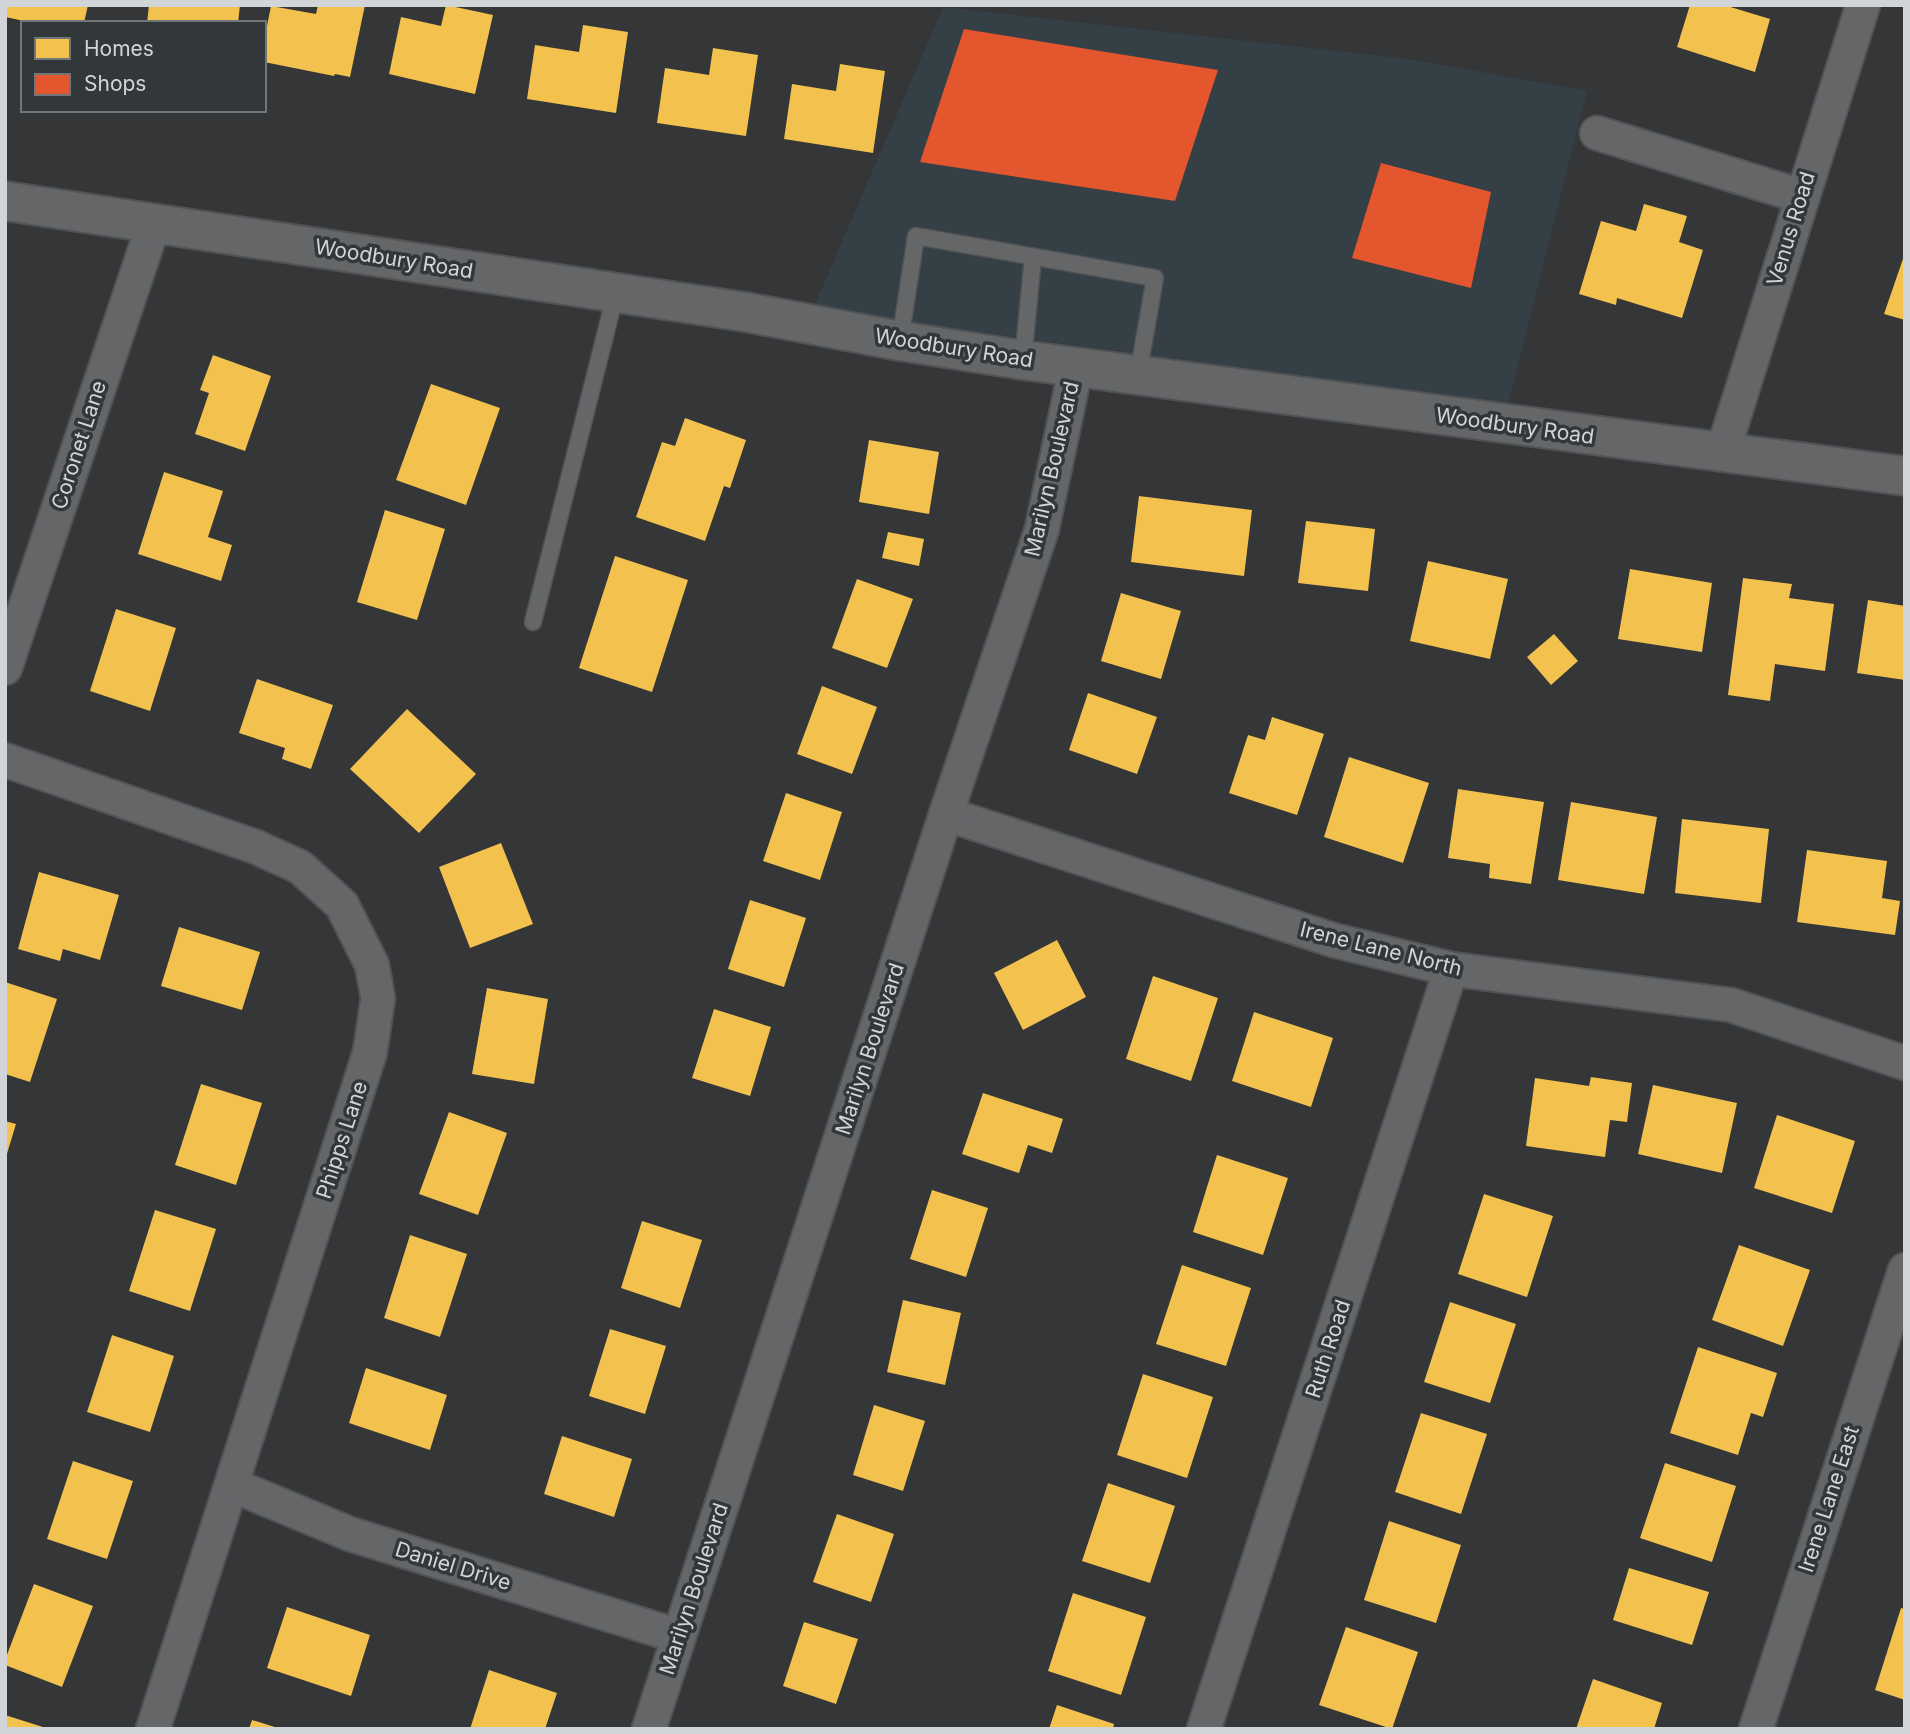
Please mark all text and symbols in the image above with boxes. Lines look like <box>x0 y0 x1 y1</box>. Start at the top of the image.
legend <box>21 21 266 112</box>
text: Homes <box>84 36 154 61</box>
text: Shops <box>84 71 146 96</box>
street label: Venus Road <box>1761 169 1820 289</box>
street label: Woodbury Road <box>313 234 475 283</box>
street label: Woodbury Road <box>873 323 1035 372</box>
street label: Coronet Lane <box>46 377 111 512</box>
street label: Marilyn Boulevard <box>1019 379 1084 559</box>
street label: Woodbury Road <box>1434 402 1596 449</box>
street label: Irene Lane North <box>1297 916 1465 981</box>
street label: Marilyn Boulevard <box>830 960 909 1138</box>
street label: Phipps Lane <box>311 1078 372 1202</box>
street label: Ruth Road <box>1300 1297 1355 1401</box>
street label: Irene Lane East <box>1793 1422 1864 1575</box>
street label: Marilyn Boulevard <box>654 1500 733 1678</box>
street label: Daniel Drive <box>392 1536 514 1595</box>

